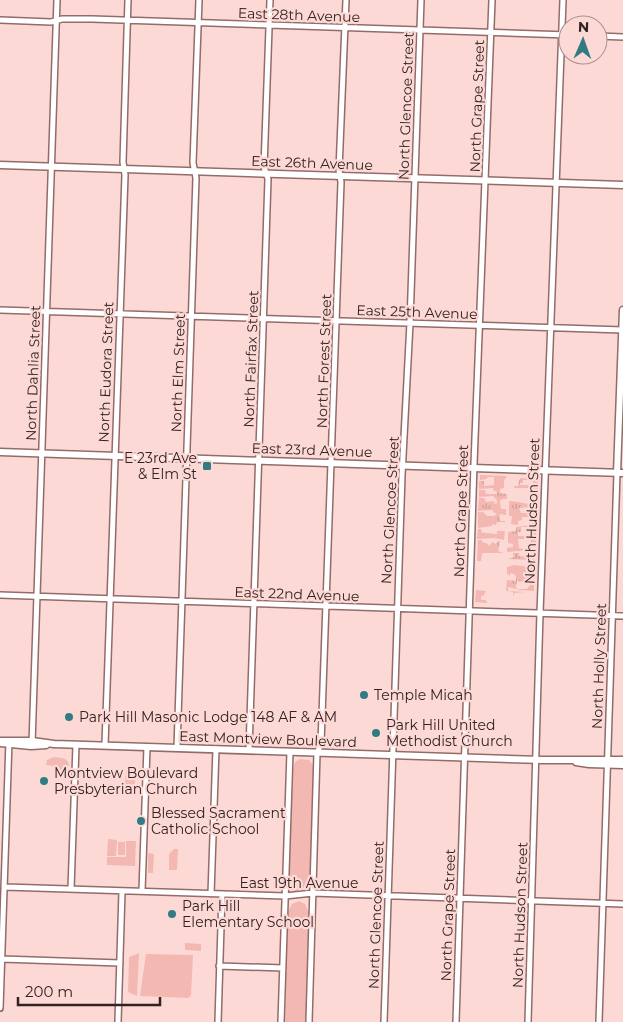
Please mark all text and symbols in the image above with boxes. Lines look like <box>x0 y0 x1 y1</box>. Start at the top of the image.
street label: East 28th Avenue <box>238 4 360 26</box>
north arrow <box>558 15 608 65</box>
text: N <box>577 18 589 36</box>
street label: North Glencoe Street <box>394 31 418 180</box>
street label: North Grape Street <box>466 39 488 173</box>
street label: East 26th Avenue <box>251 152 373 174</box>
street label: North Fairfax Street <box>240 290 262 428</box>
street label: North Forest Street <box>313 293 335 429</box>
street label: North Eudora Street <box>95 301 117 443</box>
street label: East 25th Avenue <box>356 301 478 323</box>
street label: North Dahlia Street <box>22 304 44 441</box>
street label: North Elm Street <box>167 313 189 433</box>
street label: North Glencoe Street <box>377 435 403 585</box>
street label: North Hudson Street <box>520 437 544 584</box>
street label: East 23rd Avenue <box>251 439 373 461</box>
street label: North Grape Street <box>450 444 472 578</box>
place label: E 23rd Ave & Elm St <box>124 449 197 483</box>
marker: E 23rd Ave & Elm St <box>201 460 213 472</box>
street label: East 22nd Avenue <box>234 583 360 605</box>
street label: North Holly Street <box>588 602 610 729</box>
place label: Temple Micah <box>374 686 473 704</box>
marker: Temple Micah <box>358 689 370 701</box>
place label: Park Hill Masonic Lodge 148 AF & AM <box>79 708 337 726</box>
marker: Park Hill Masonic Lodge 148 AF & AM <box>63 711 75 723</box>
place label: Park Hill United Methodist Church <box>386 716 513 750</box>
street label: East Montview Boulevard <box>179 727 357 751</box>
marker: Park Hill United Methodist Church <box>370 727 382 739</box>
place label: Montview Boulevard Presbyterian Church <box>54 764 198 798</box>
marker: Montview Boulevard Presbyterian Church <box>38 775 50 787</box>
place label: Blessed Sacrament Catholic School <box>151 804 286 838</box>
marker: Blessed Sacrament Catholic School <box>135 815 147 827</box>
street label: North Glencoe Street <box>364 840 388 989</box>
street label: North Hudson Street <box>508 841 532 988</box>
street label: North Grape Street <box>437 848 459 982</box>
street label: East 19th Avenue <box>239 874 359 892</box>
place label: Park Hill Elementary School <box>182 897 314 931</box>
marker: Park Hill Elementary School <box>166 908 178 920</box>
scale bar <box>18 974 160 1006</box>
text: 200 m <box>25 982 73 1001</box>

